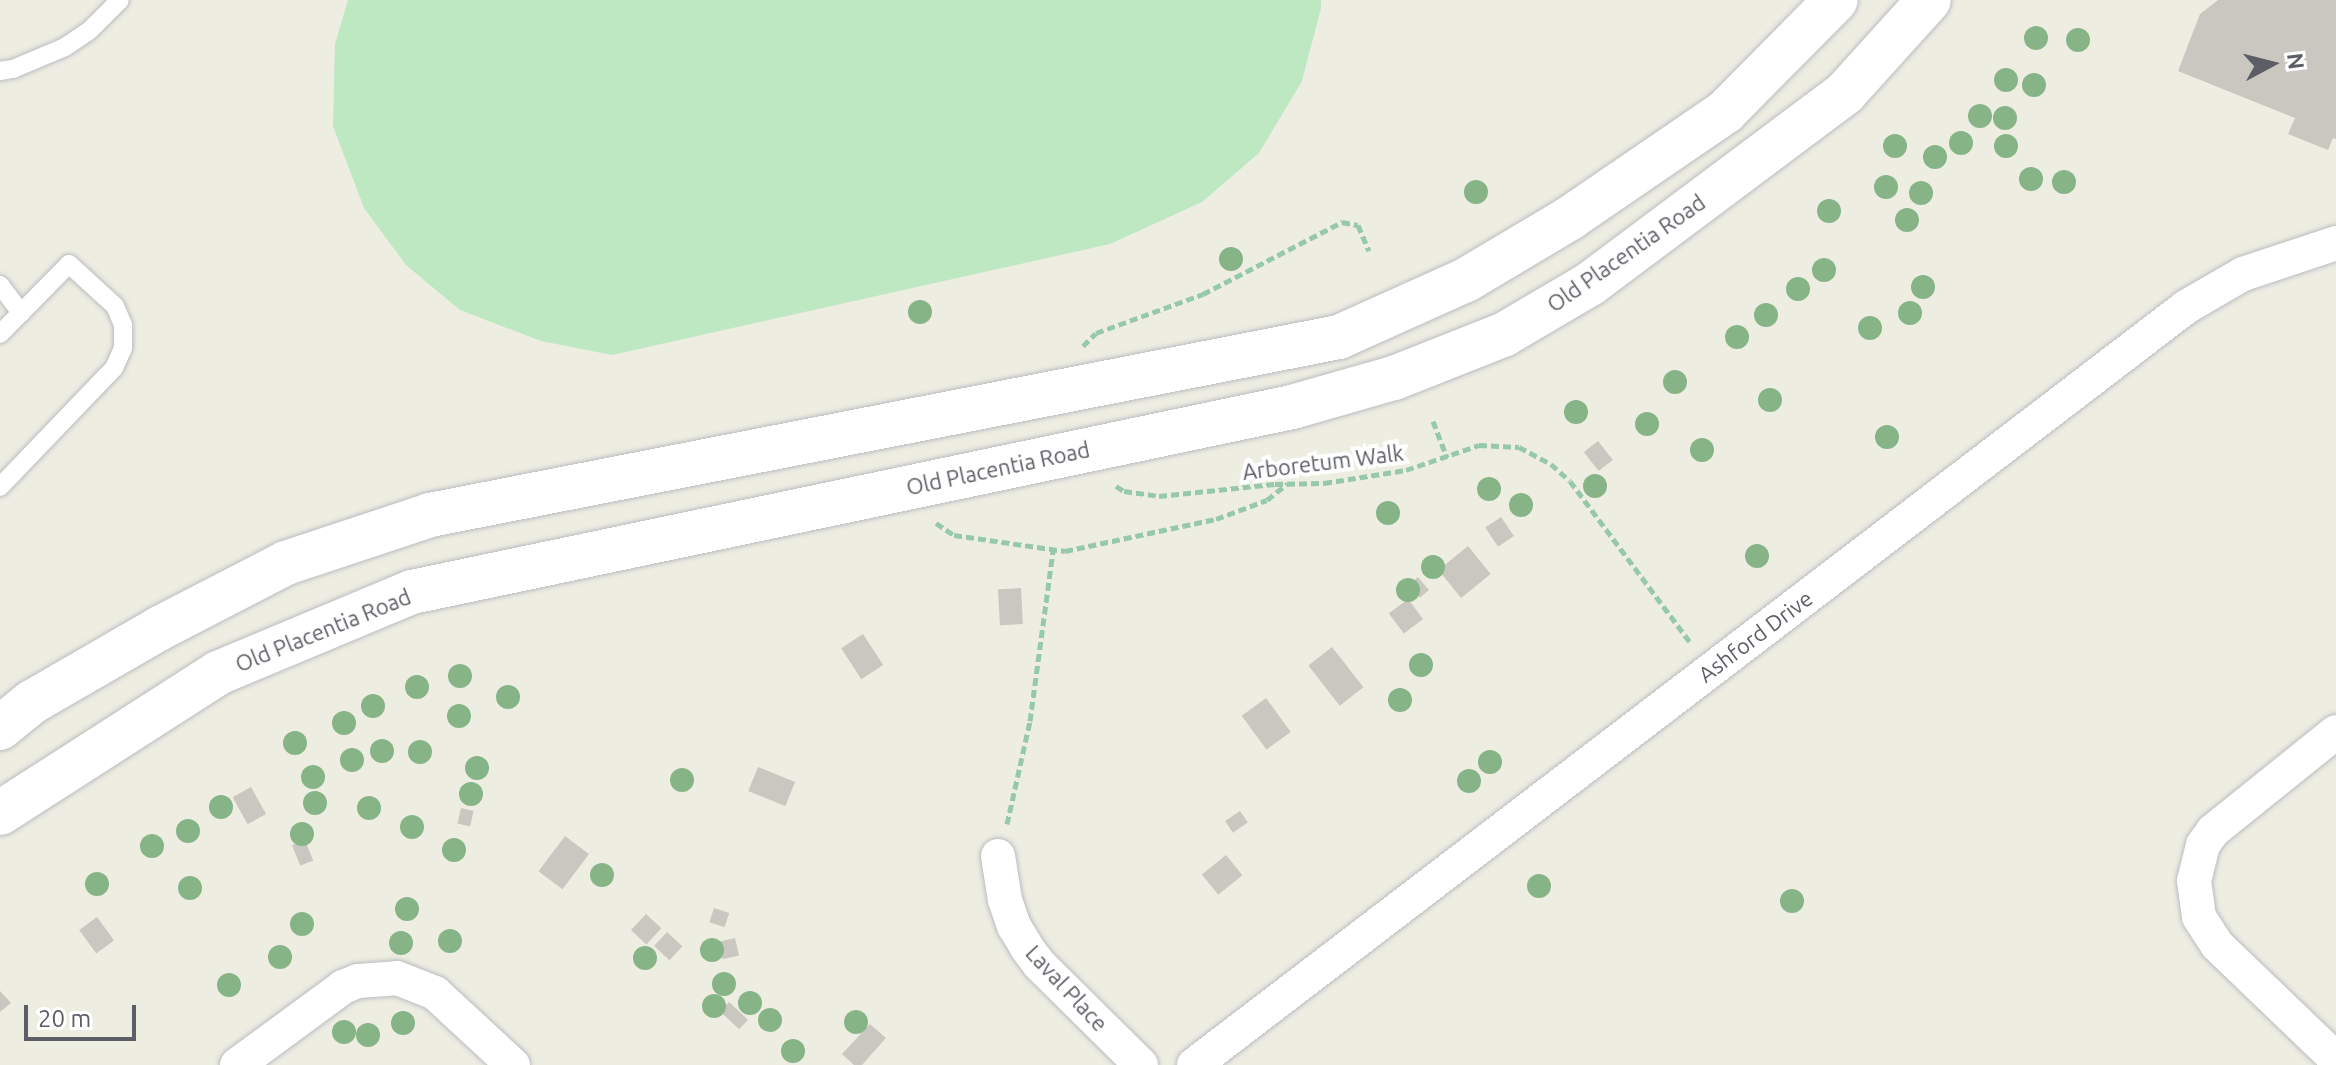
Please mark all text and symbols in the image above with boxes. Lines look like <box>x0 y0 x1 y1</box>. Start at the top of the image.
north arrow <box>2232 24 2312 104</box>
text: N <box>2283 51 2310 71</box>
street label: Old Placentia Road <box>1542 189 1710 317</box>
street label: Old Placentia Road <box>904 436 1092 500</box>
street label: Arboretum Walk <box>1241 439 1405 485</box>
street label: Old Placentia Road <box>231 583 415 677</box>
street label: Ashford Drive <box>1693 584 1817 688</box>
street label: Laval Place <box>1021 940 1113 1036</box>
scale bar <box>28 989 140 1039</box>
text: 20 m <box>38 1005 91 1032</box>

